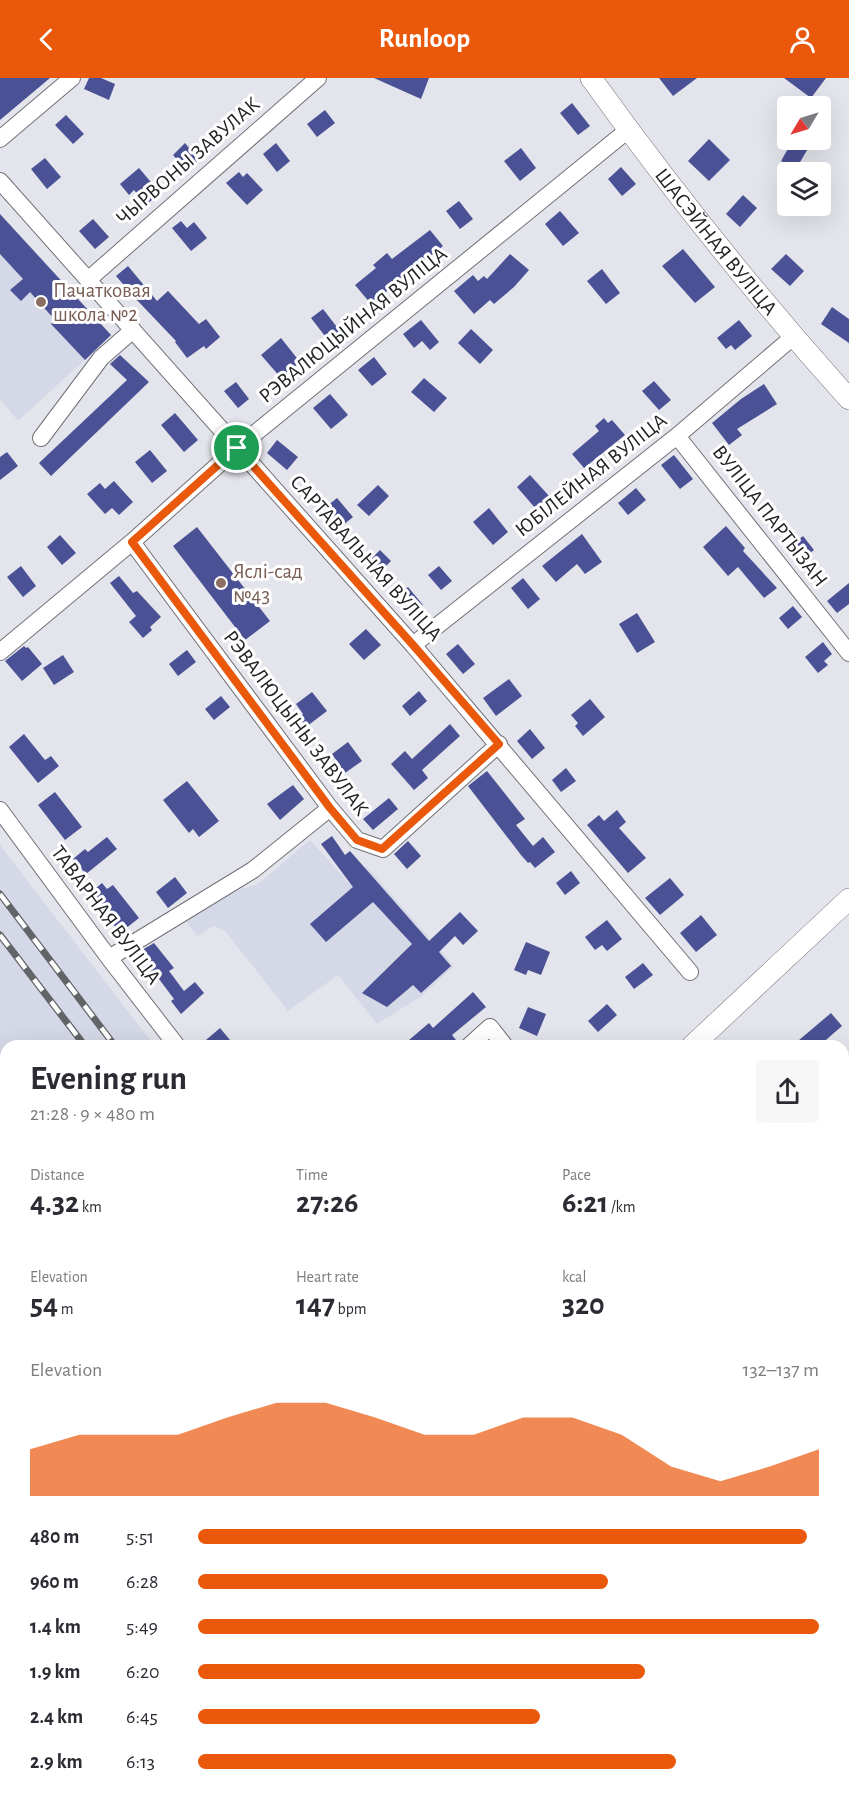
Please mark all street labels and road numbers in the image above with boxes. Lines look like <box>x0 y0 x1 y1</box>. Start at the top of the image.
street label: ЧЫРВОНЫ ЗАВУЛАК <box>112 93 264 229</box>
street label: ШАСЭЙНАЯ ВУЛІЦА <box>651 164 781 319</box>
street label: РЭВАЛЮЦЫЙНАЯ ВУЛІЦА <box>255 242 451 407</box>
street label: ЮБІЛЕЙНАЯ ВУЛІЦА <box>511 409 671 541</box>
street label: ВУЛІЦА ПАРТЫЗАН <box>708 441 832 591</box>
street label: САРТАВАЛЬНАЯ ВУЛІЦА <box>286 471 446 645</box>
street label: РЭВАЛЮЦЫНЫ ЗАВУЛАК <box>220 626 372 820</box>
street label: ТАВАРНАЯ ВУЛІЦА <box>47 842 165 988</box>

